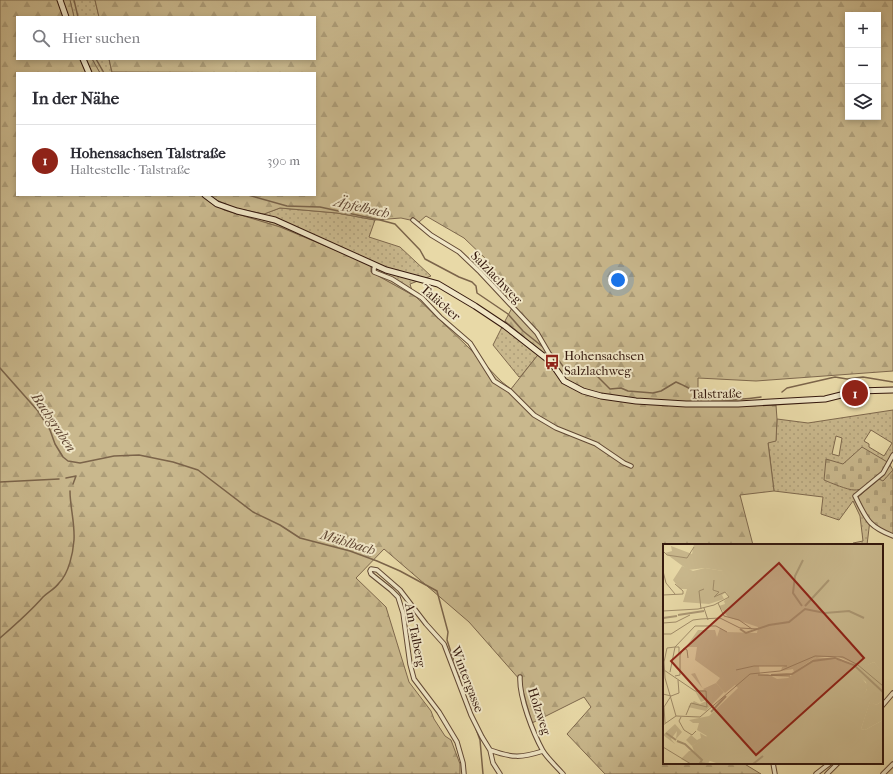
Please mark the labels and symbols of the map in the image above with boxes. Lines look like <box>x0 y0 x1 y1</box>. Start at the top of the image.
water label: Äpfelbach <box>331 191 391 222</box>
street label: Salzlachweg <box>468 248 526 307</box>
your location <box>608 270 628 290</box>
street label: Taläcker <box>418 281 464 324</box>
place label: Hohensachsen Salzlachweg <box>564 348 645 378</box>
bus stop icon: Hohensachsen Salzlachweg <box>543 353 561 371</box>
pin: 1 <box>842 378 868 408</box>
street label: Talstraße <box>690 386 743 401</box>
water label: Bachgraben <box>27 389 80 455</box>
water label: Mühlbach <box>317 526 377 559</box>
inset map <box>663 544 883 764</box>
street label: Am Talberg <box>402 601 429 669</box>
street label: Wintergasse <box>448 643 487 715</box>
street label: Holzweg <box>525 686 555 738</box>

